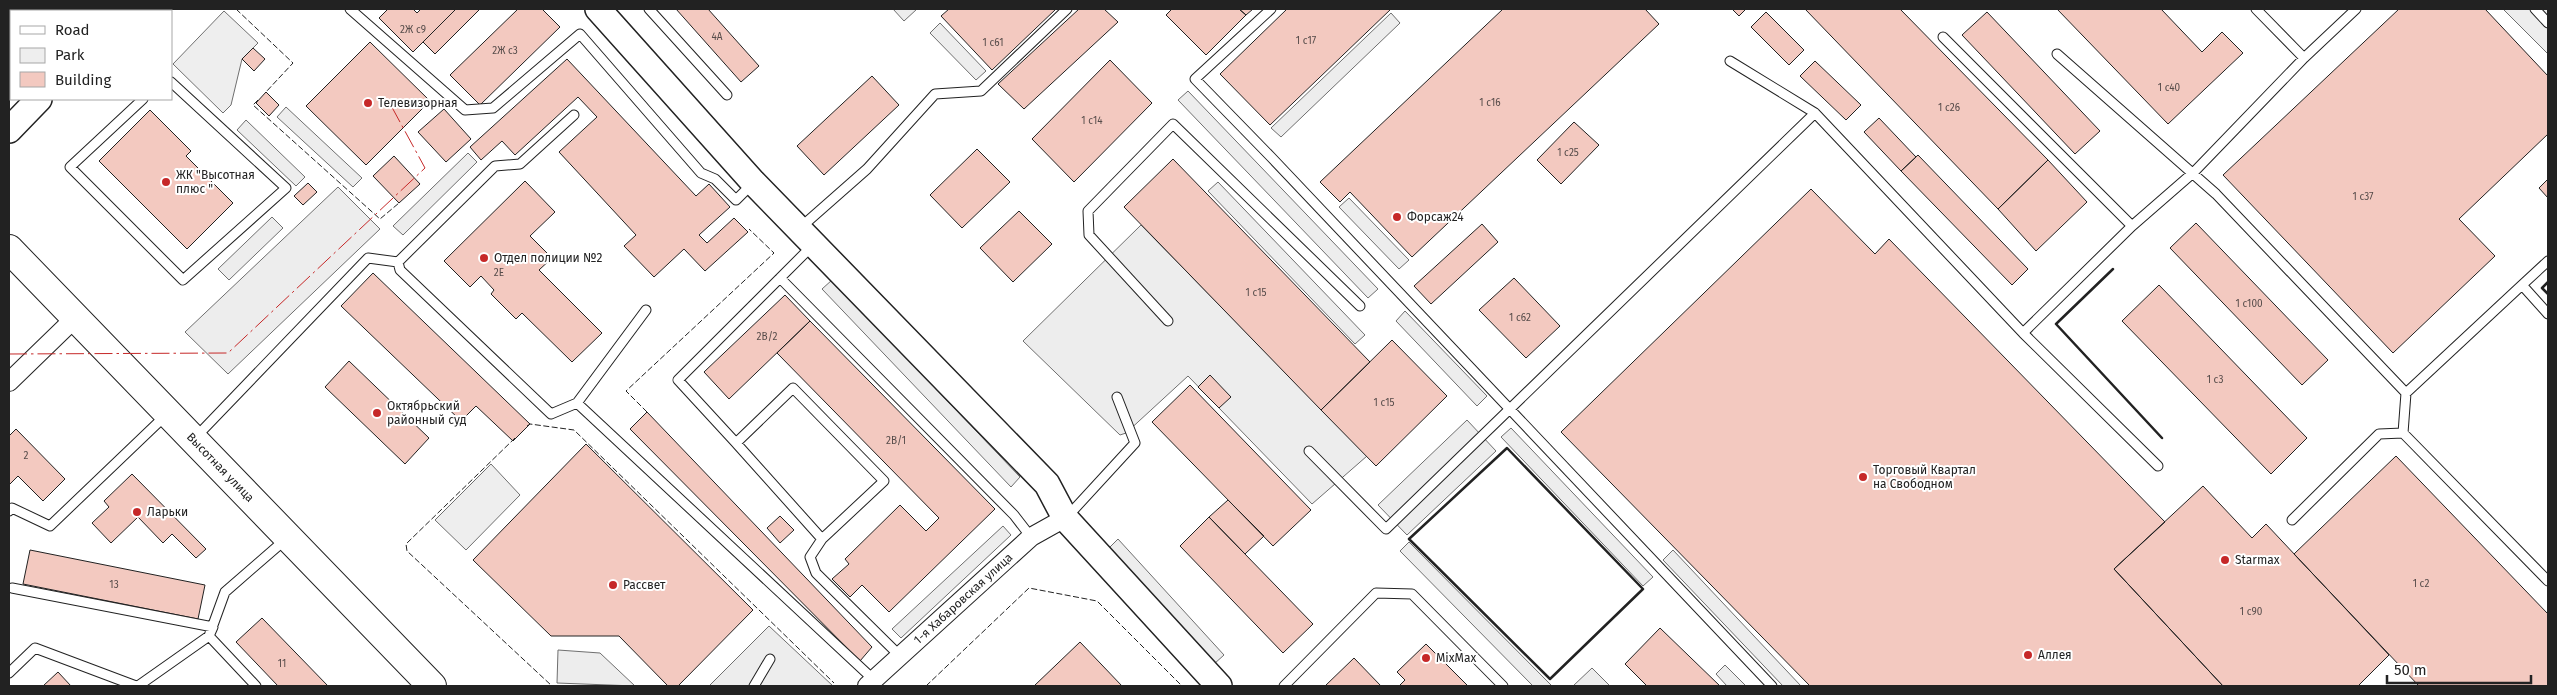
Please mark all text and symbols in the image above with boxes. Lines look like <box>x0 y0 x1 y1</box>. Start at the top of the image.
legend <box>10 10 172 100</box>
text: Road <box>55 21 90 39</box>
house number: 2Ж с9 <box>400 24 426 36</box>
house number: 4А <box>711 31 723 43</box>
house number: 1 с17 <box>1296 35 1317 47</box>
house number: 1 с61 <box>983 37 1003 49</box>
house number: 2Ж с3 <box>492 45 518 57</box>
text: Park <box>55 46 85 64</box>
text: Building <box>55 71 111 89</box>
house number: 1 с40 <box>2158 82 2181 94</box>
place label: Телевизорная <box>378 96 458 110</box>
marker: Телевизорная <box>362 97 374 109</box>
house number: 1 с16 <box>1479 97 1501 109</box>
house number: 1 с26 <box>1938 102 1960 114</box>
house number: 1 с14 <box>1081 115 1103 127</box>
house number: 1 с25 <box>1557 147 1579 159</box>
place label: ЖК "Высотная плюс " <box>176 168 255 196</box>
marker: ЖК "Высотная плюс " <box>160 176 172 188</box>
house number: 1 с37 <box>2352 191 2374 203</box>
place label: Форсаж24 <box>1407 210 1464 224</box>
marker: Форсаж24 <box>1391 211 1403 223</box>
place label: Отдел полиции №2 <box>494 251 602 265</box>
marker: Отдел полиции №2 <box>478 252 490 264</box>
house number: 2Е <box>494 267 504 279</box>
house number: 1 с15 <box>1246 287 1266 299</box>
house number: 1 с100 <box>2235 298 2263 310</box>
house number: 1 с62 <box>1509 312 1531 324</box>
house number: 2В/2 <box>757 331 777 343</box>
house number: 1 с3 <box>2207 374 2223 386</box>
house number: 1 с15 <box>1374 397 1394 409</box>
place label: Октябрьский районный суд <box>387 399 467 427</box>
marker: Октябрьский районный суд <box>371 407 383 419</box>
street label: Высотная улица <box>184 430 257 505</box>
house number: 2В/1 <box>886 435 906 447</box>
house number: 2 <box>24 450 29 462</box>
place label: Торговый Квартал на Свободном <box>1873 463 1976 491</box>
marker: Торговый Квартал на Свободном <box>1857 471 1869 483</box>
place label: Ларьки <box>147 505 188 519</box>
marker: Ларьки <box>131 506 143 518</box>
street label: 1-я Хабаровская улица <box>911 550 1015 647</box>
place label: Starmax <box>2235 553 2280 567</box>
marker: Starmax <box>2219 554 2231 566</box>
place label: Рассвет <box>623 578 666 592</box>
house number: 1 с2 <box>2413 578 2429 590</box>
house number: 13 <box>109 579 119 591</box>
marker: Рассвет <box>607 579 619 591</box>
house number: 1 с90 <box>2240 606 2263 618</box>
place label: Аллея <box>2038 648 2072 662</box>
marker: Аллея <box>2022 649 2034 661</box>
place label: MixMax <box>1436 651 1476 665</box>
marker: MixMax <box>1420 652 1432 664</box>
scale bar <box>2387 652 2531 684</box>
house number: 11 <box>278 658 286 670</box>
text: 50 m <box>2394 661 2427 679</box>

